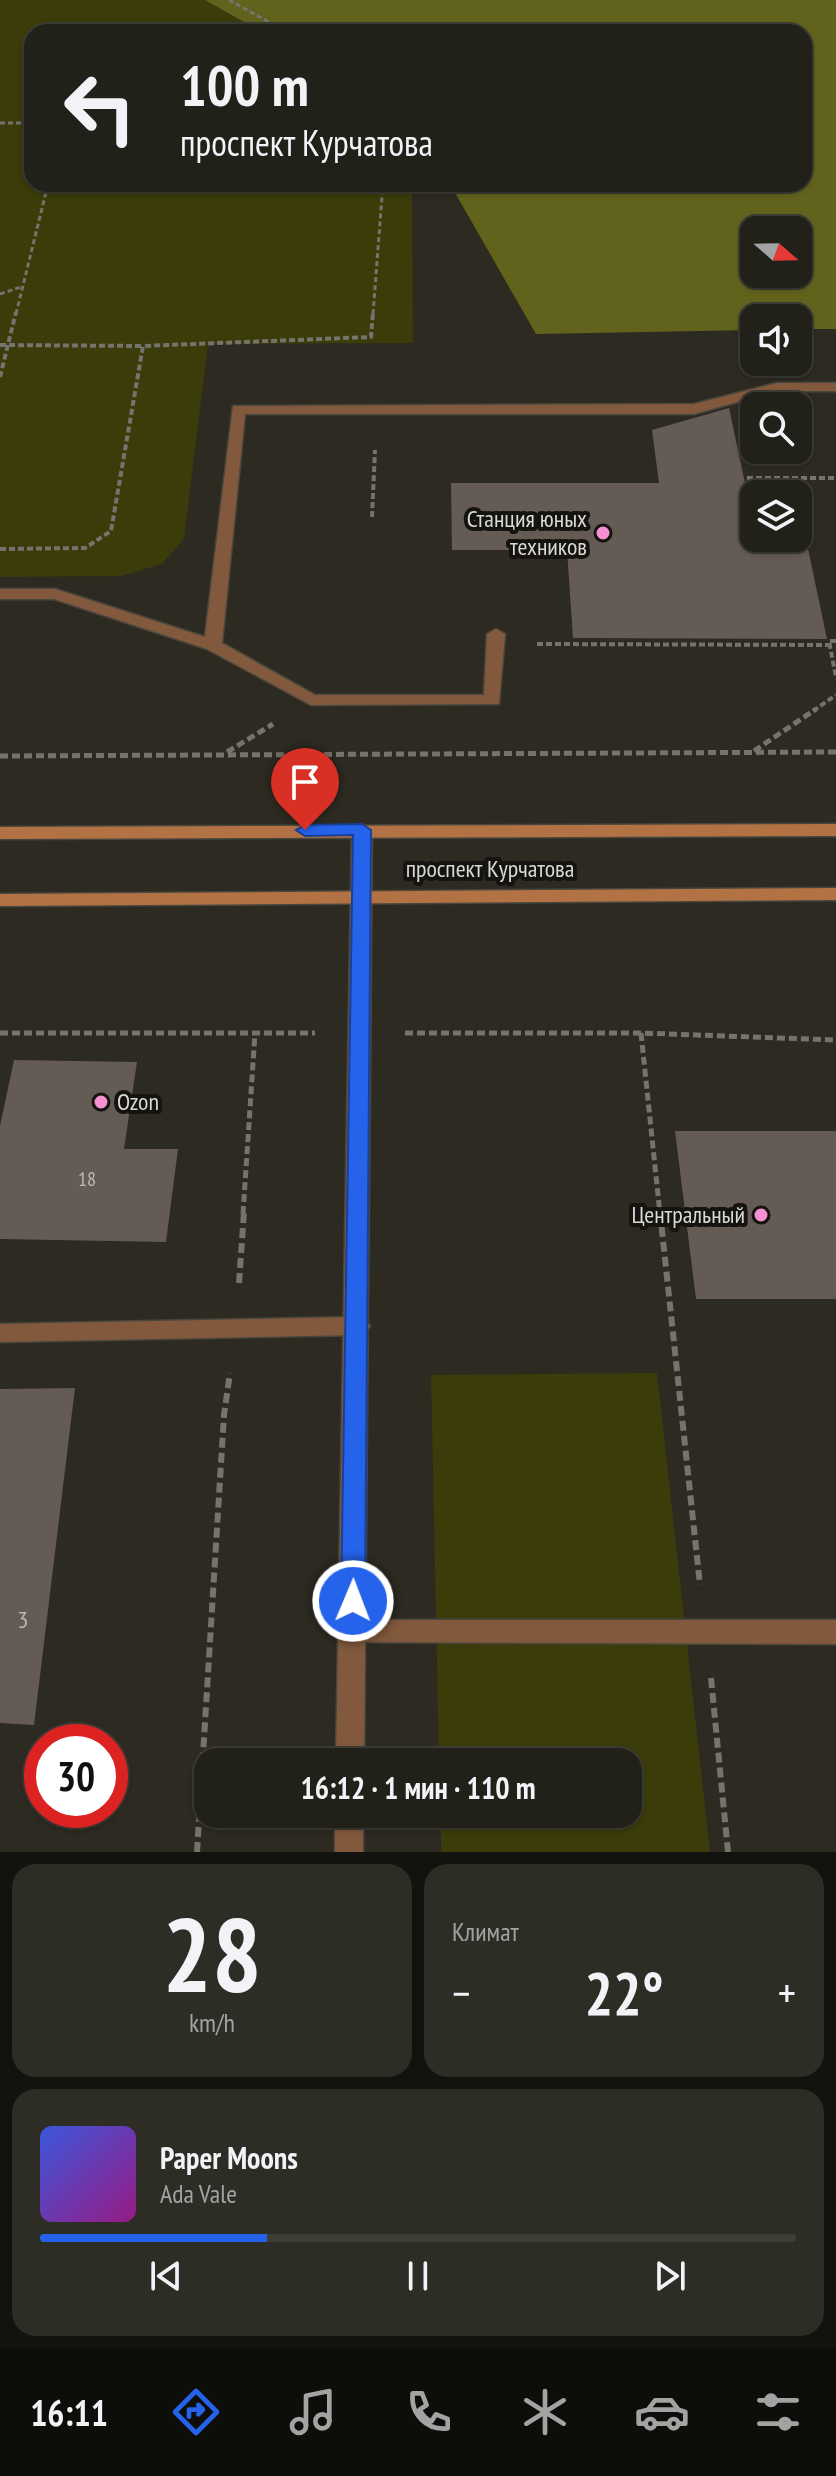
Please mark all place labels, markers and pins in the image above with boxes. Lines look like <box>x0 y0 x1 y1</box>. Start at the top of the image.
place label: Станция юных техников <box>467 503 587 562</box>
marker: Станция юных техников <box>594 524 612 542</box>
pin <box>271 748 339 830</box>
place label: Ozon <box>117 1086 159 1117</box>
marker: Ozon <box>92 1093 110 1111</box>
place label: Центральный <box>631 1199 745 1230</box>
marker: Центральный <box>752 1206 770 1224</box>

